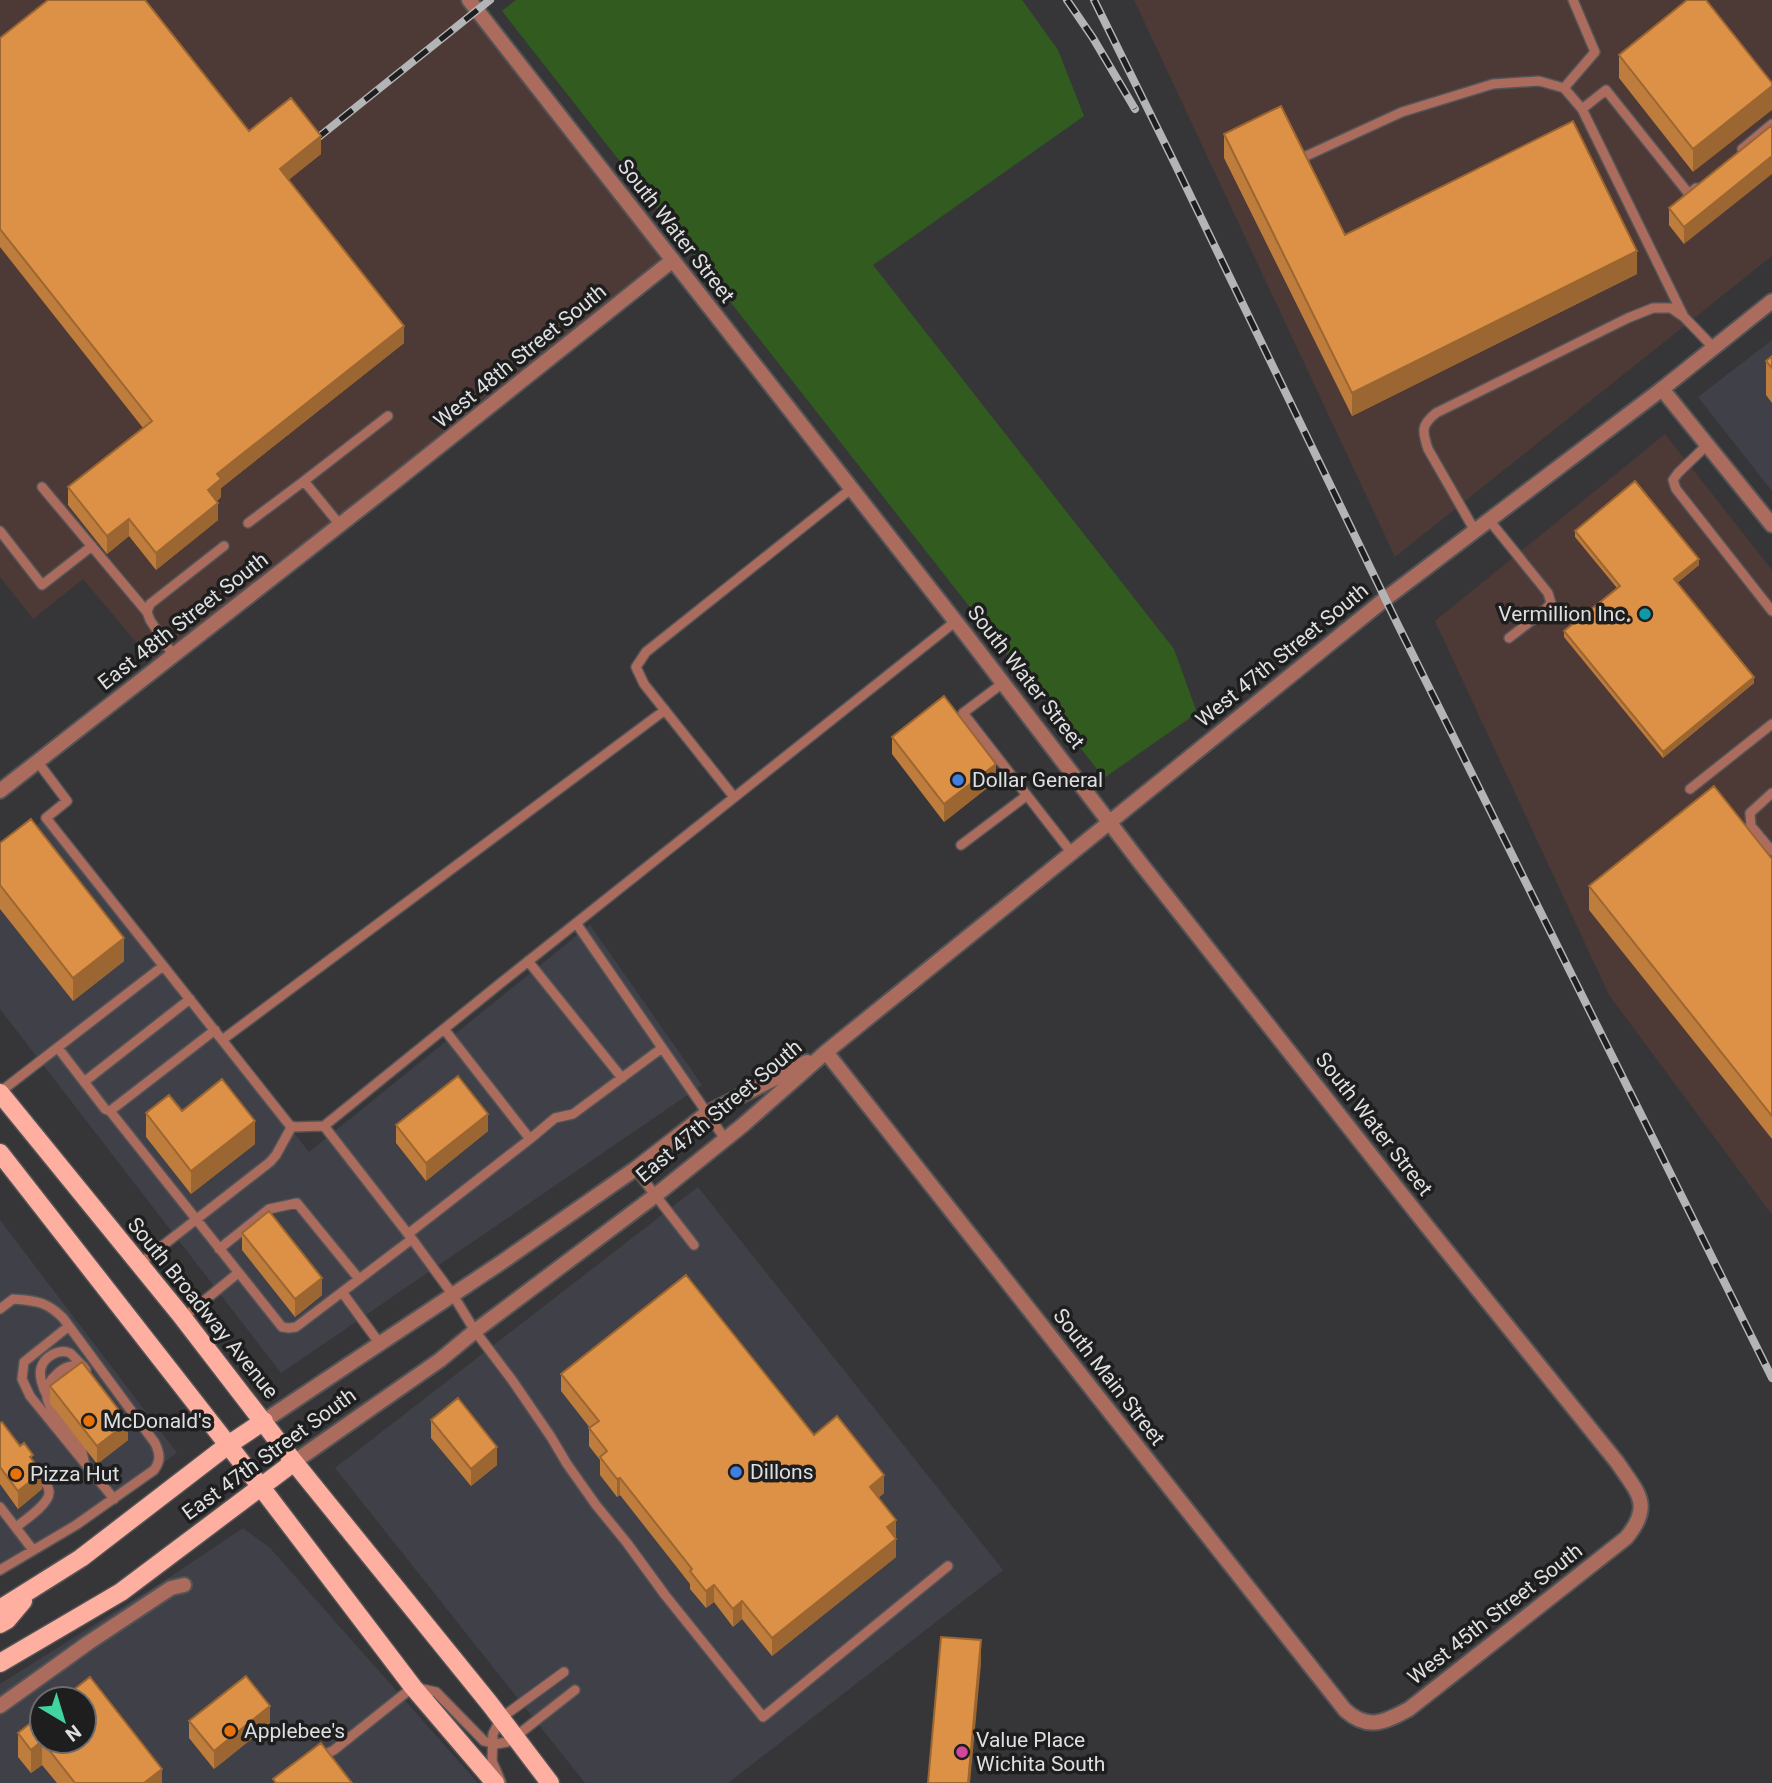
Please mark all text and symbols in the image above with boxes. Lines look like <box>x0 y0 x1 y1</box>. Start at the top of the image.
street label: South Water Street <box>613 155 739 307</box>
street label: West 48th Street South <box>429 279 611 433</box>
street label: East 48th Street South <box>93 547 273 695</box>
street label: West 47th Street South <box>1191 578 1373 732</box>
street label: South Water Street <box>963 601 1089 753</box>
place label: Vermillion Inc. <box>1498 602 1631 626</box>
marker: Vermillion Inc. <box>1637 606 1653 622</box>
place label: Dollar General <box>972 768 1103 792</box>
marker: Dollar General <box>950 772 966 788</box>
street label: East 47th Street South <box>631 1035 807 1187</box>
street label: South Water Street <box>1311 1048 1437 1200</box>
street label: South Broadway Avenue <box>123 1213 283 1403</box>
street label: South Main Street <box>1048 1304 1170 1450</box>
street label: East 47th Street South <box>178 1383 360 1525</box>
place label: McDonald's <box>103 1409 212 1433</box>
marker: McDonald's <box>81 1413 97 1429</box>
place label: Dillons <box>750 1460 814 1484</box>
place label: Pizza Hut <box>30 1462 119 1486</box>
marker: Dillons <box>728 1464 744 1480</box>
marker: Pizza Hut <box>8 1466 24 1482</box>
street label: West 45th Street South <box>1403 1538 1587 1690</box>
north arrow <box>28 1685 98 1755</box>
place label: Applebee's <box>244 1719 345 1743</box>
text: N <box>61 1720 86 1746</box>
marker: Applebee's <box>222 1723 238 1739</box>
place label: Value Place Wichita South <box>976 1728 1105 1776</box>
marker: Value Place Wichita South <box>954 1744 970 1760</box>

